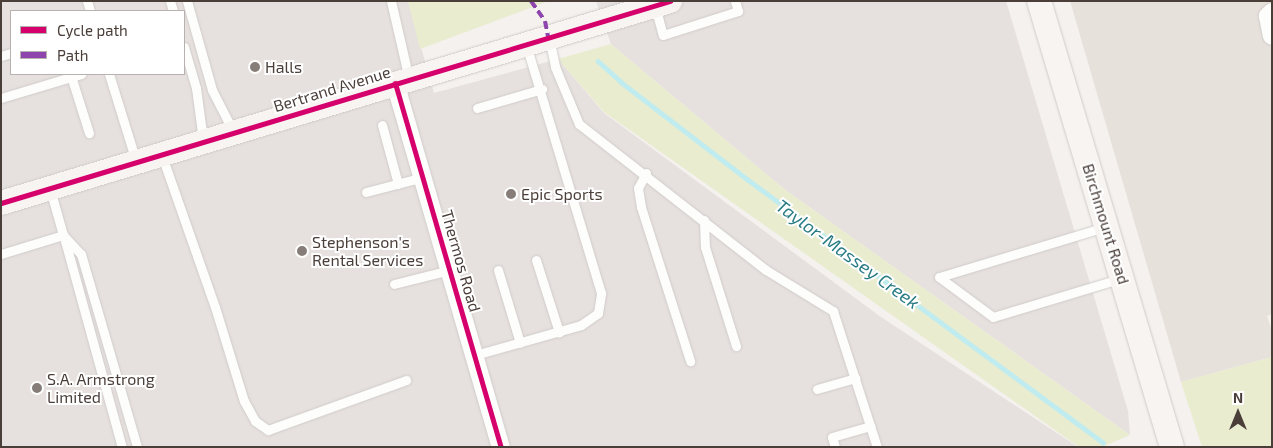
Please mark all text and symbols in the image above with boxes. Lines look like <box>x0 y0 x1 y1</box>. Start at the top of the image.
legend <box>10 10 185 75</box>
text: Cycle path <box>57 21 128 39</box>
text: Path <box>57 46 88 64</box>
place label: Halls <box>265 57 302 77</box>
marker: Halls <box>249 61 261 73</box>
street label: Bertrand Avenue <box>271 62 393 116</box>
street label: Birchmount Road <box>1079 161 1133 287</box>
place label: Epic Sports <box>521 184 603 204</box>
marker: Epic Sports <box>505 188 517 200</box>
water label: Taylor-Massey Creek <box>772 195 924 313</box>
street label: Thermos Road <box>437 208 485 314</box>
place label: Stephenson's Rental Services <box>312 232 424 270</box>
marker: Stephenson's Rental Services <box>296 245 308 257</box>
place label: S.A. Armstrong Limited <box>47 369 155 407</box>
marker: S.A. Armstrong Limited <box>31 382 43 394</box>
north arrow <box>1213 388 1263 438</box>
text: N <box>1233 389 1243 406</box>

